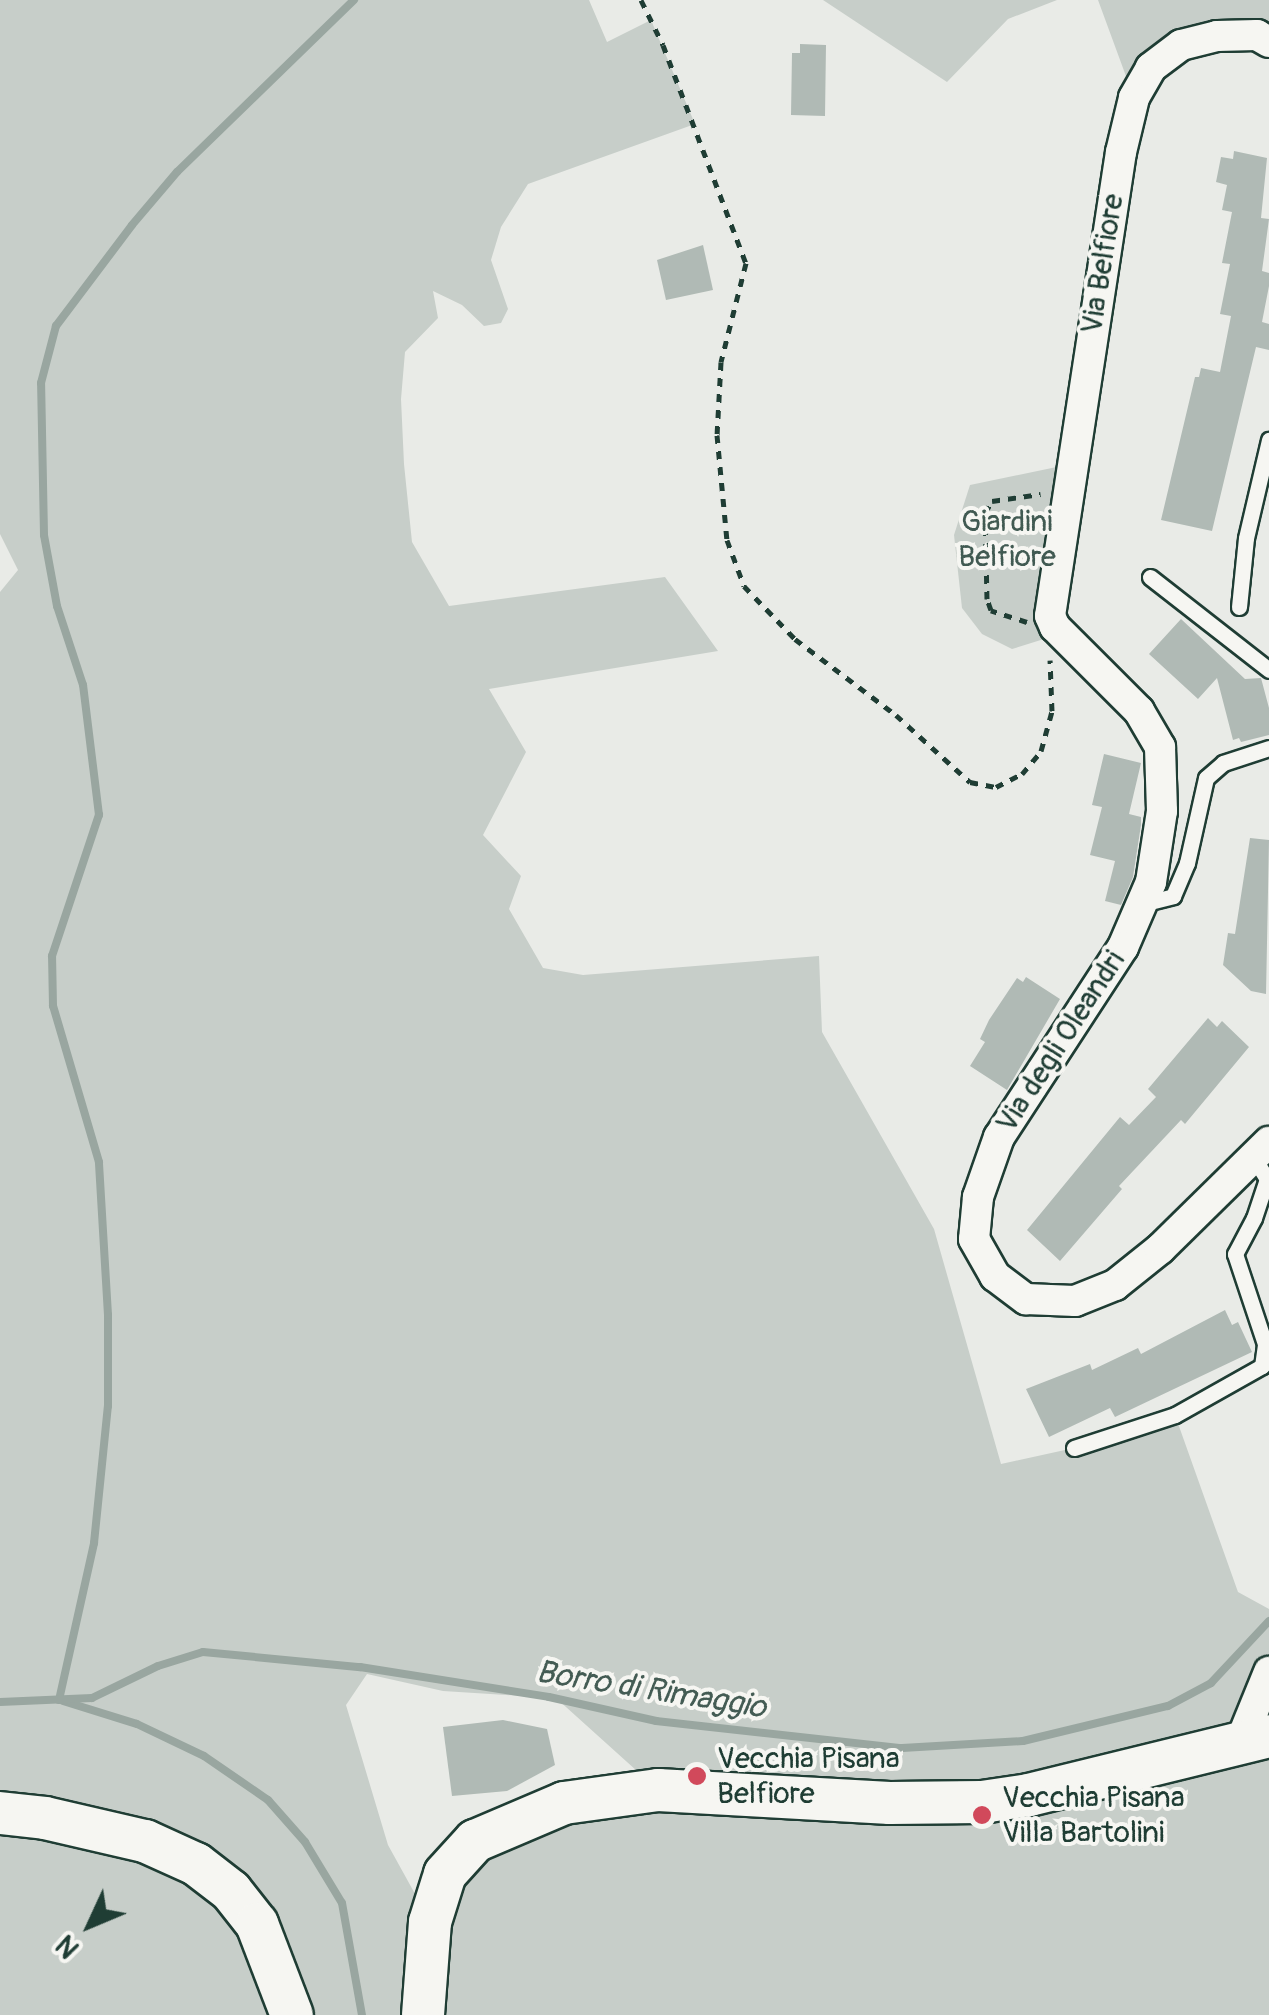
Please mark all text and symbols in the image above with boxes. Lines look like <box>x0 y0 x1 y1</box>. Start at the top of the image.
street label: Via Belfiore <box>1074 191 1132 337</box>
park label: Giardini Belfiore <box>958 504 1056 574</box>
street label: Via degli Oleandri <box>989 944 1133 1140</box>
water label: Borro di Rimaggio <box>534 1653 768 1727</box>
place label: Vecchia Pisana Belfiore <box>717 1741 900 1812</box>
marker: Vecchia Pisana Belfiore <box>686 1765 708 1787</box>
place label: Vecchia Pisana Villa Bartolini <box>1002 1780 1185 1850</box>
marker: Vecchia Pisana Villa Bartolini <box>971 1804 993 1826</box>
north arrow <box>40 1875 140 1975</box>
text: N <box>49 1927 87 1965</box>

